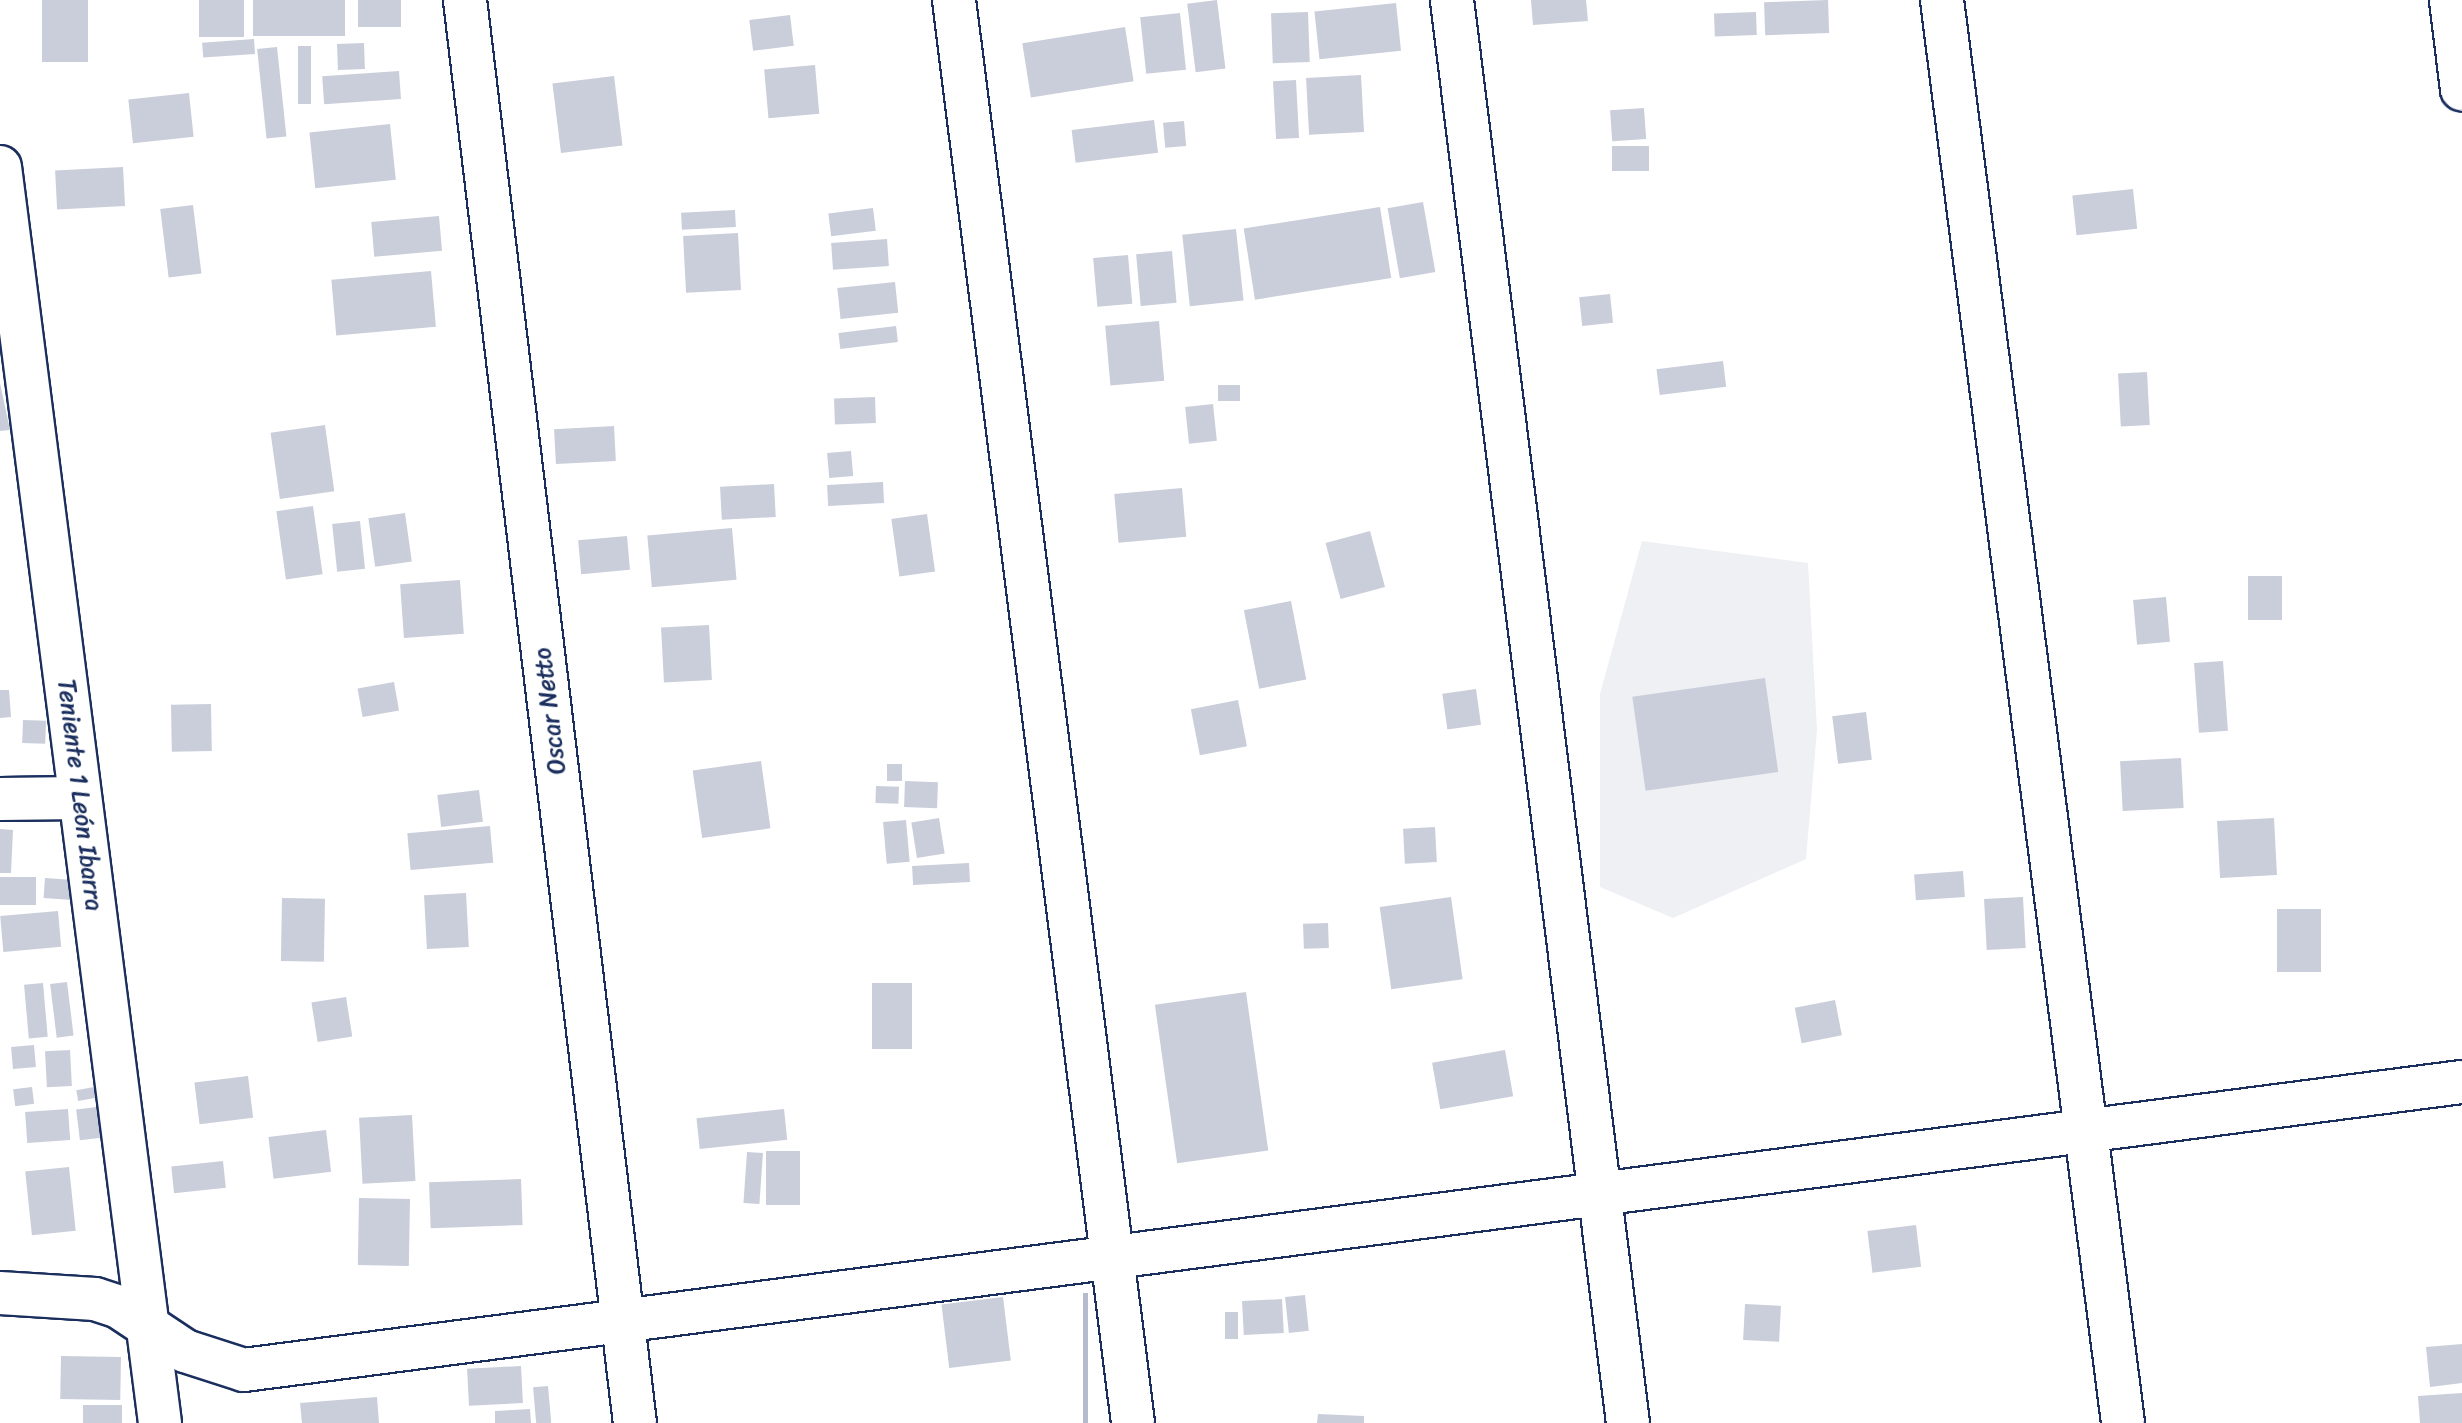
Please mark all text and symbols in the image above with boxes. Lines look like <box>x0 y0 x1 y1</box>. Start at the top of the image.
street label: Oscar Netto <box>528 646 572 776</box>
street label: Teniente 1 León Ibarra <box>51 677 109 913</box>

